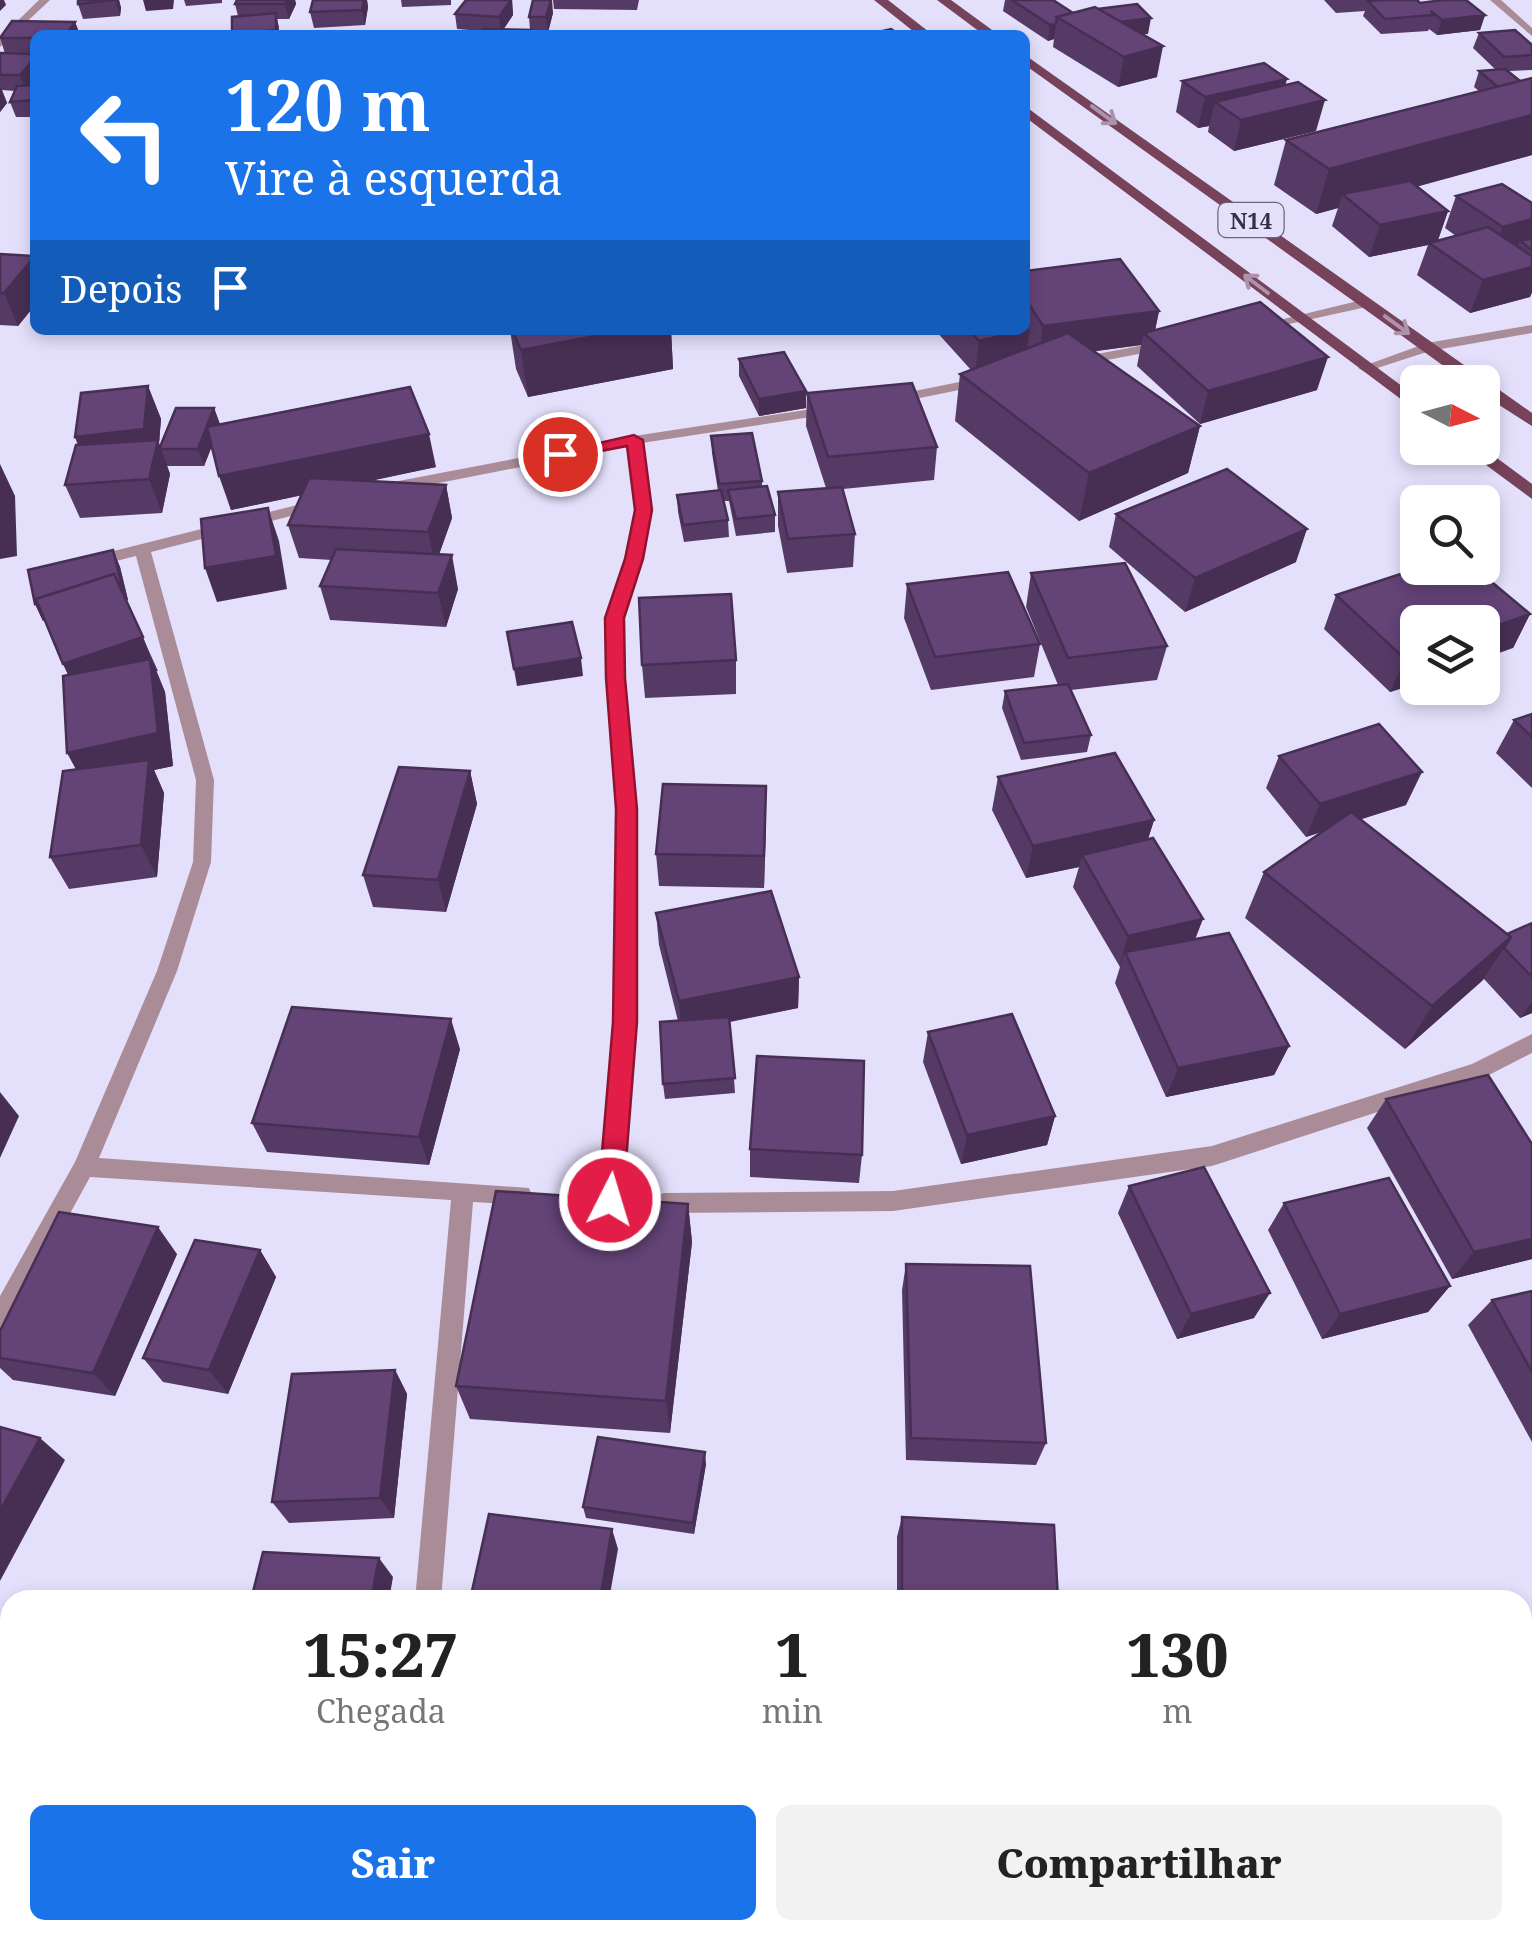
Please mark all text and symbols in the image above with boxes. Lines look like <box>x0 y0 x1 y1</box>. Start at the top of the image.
text: 120 m <box>225 56 431 152</box>
icon: left <box>60 70 190 200</box>
one-way arrow <box>1090 104 1118 125</box>
text: Vire à esquerda <box>225 147 563 208</box>
road number: N14 <box>1218 203 1284 237</box>
icon: arrive <box>203 260 258 315</box>
text: Depois <box>60 262 183 314</box>
one-way arrow <box>1243 274 1270 295</box>
one-way arrow <box>1383 314 1410 335</box>
north arrow <box>1400 365 1500 465</box>
map controls <box>1400 365 1500 705</box>
pin <box>518 412 603 497</box>
icon: arrive <box>533 427 588 482</box>
button: search <box>1400 485 1500 585</box>
button: layers <box>1400 605 1500 705</box>
position arrow <box>558 1148 662 1252</box>
text: 15:27 <box>304 1613 458 1695</box>
text: 1 <box>775 1613 809 1695</box>
text: 130 <box>1126 1613 1228 1695</box>
text: Chegada <box>316 1689 446 1732</box>
text: min <box>762 1689 823 1732</box>
text: m <box>1162 1689 1193 1732</box>
button: Sair <box>30 1805 756 1920</box>
button: Compartilhar <box>776 1805 1502 1920</box>

